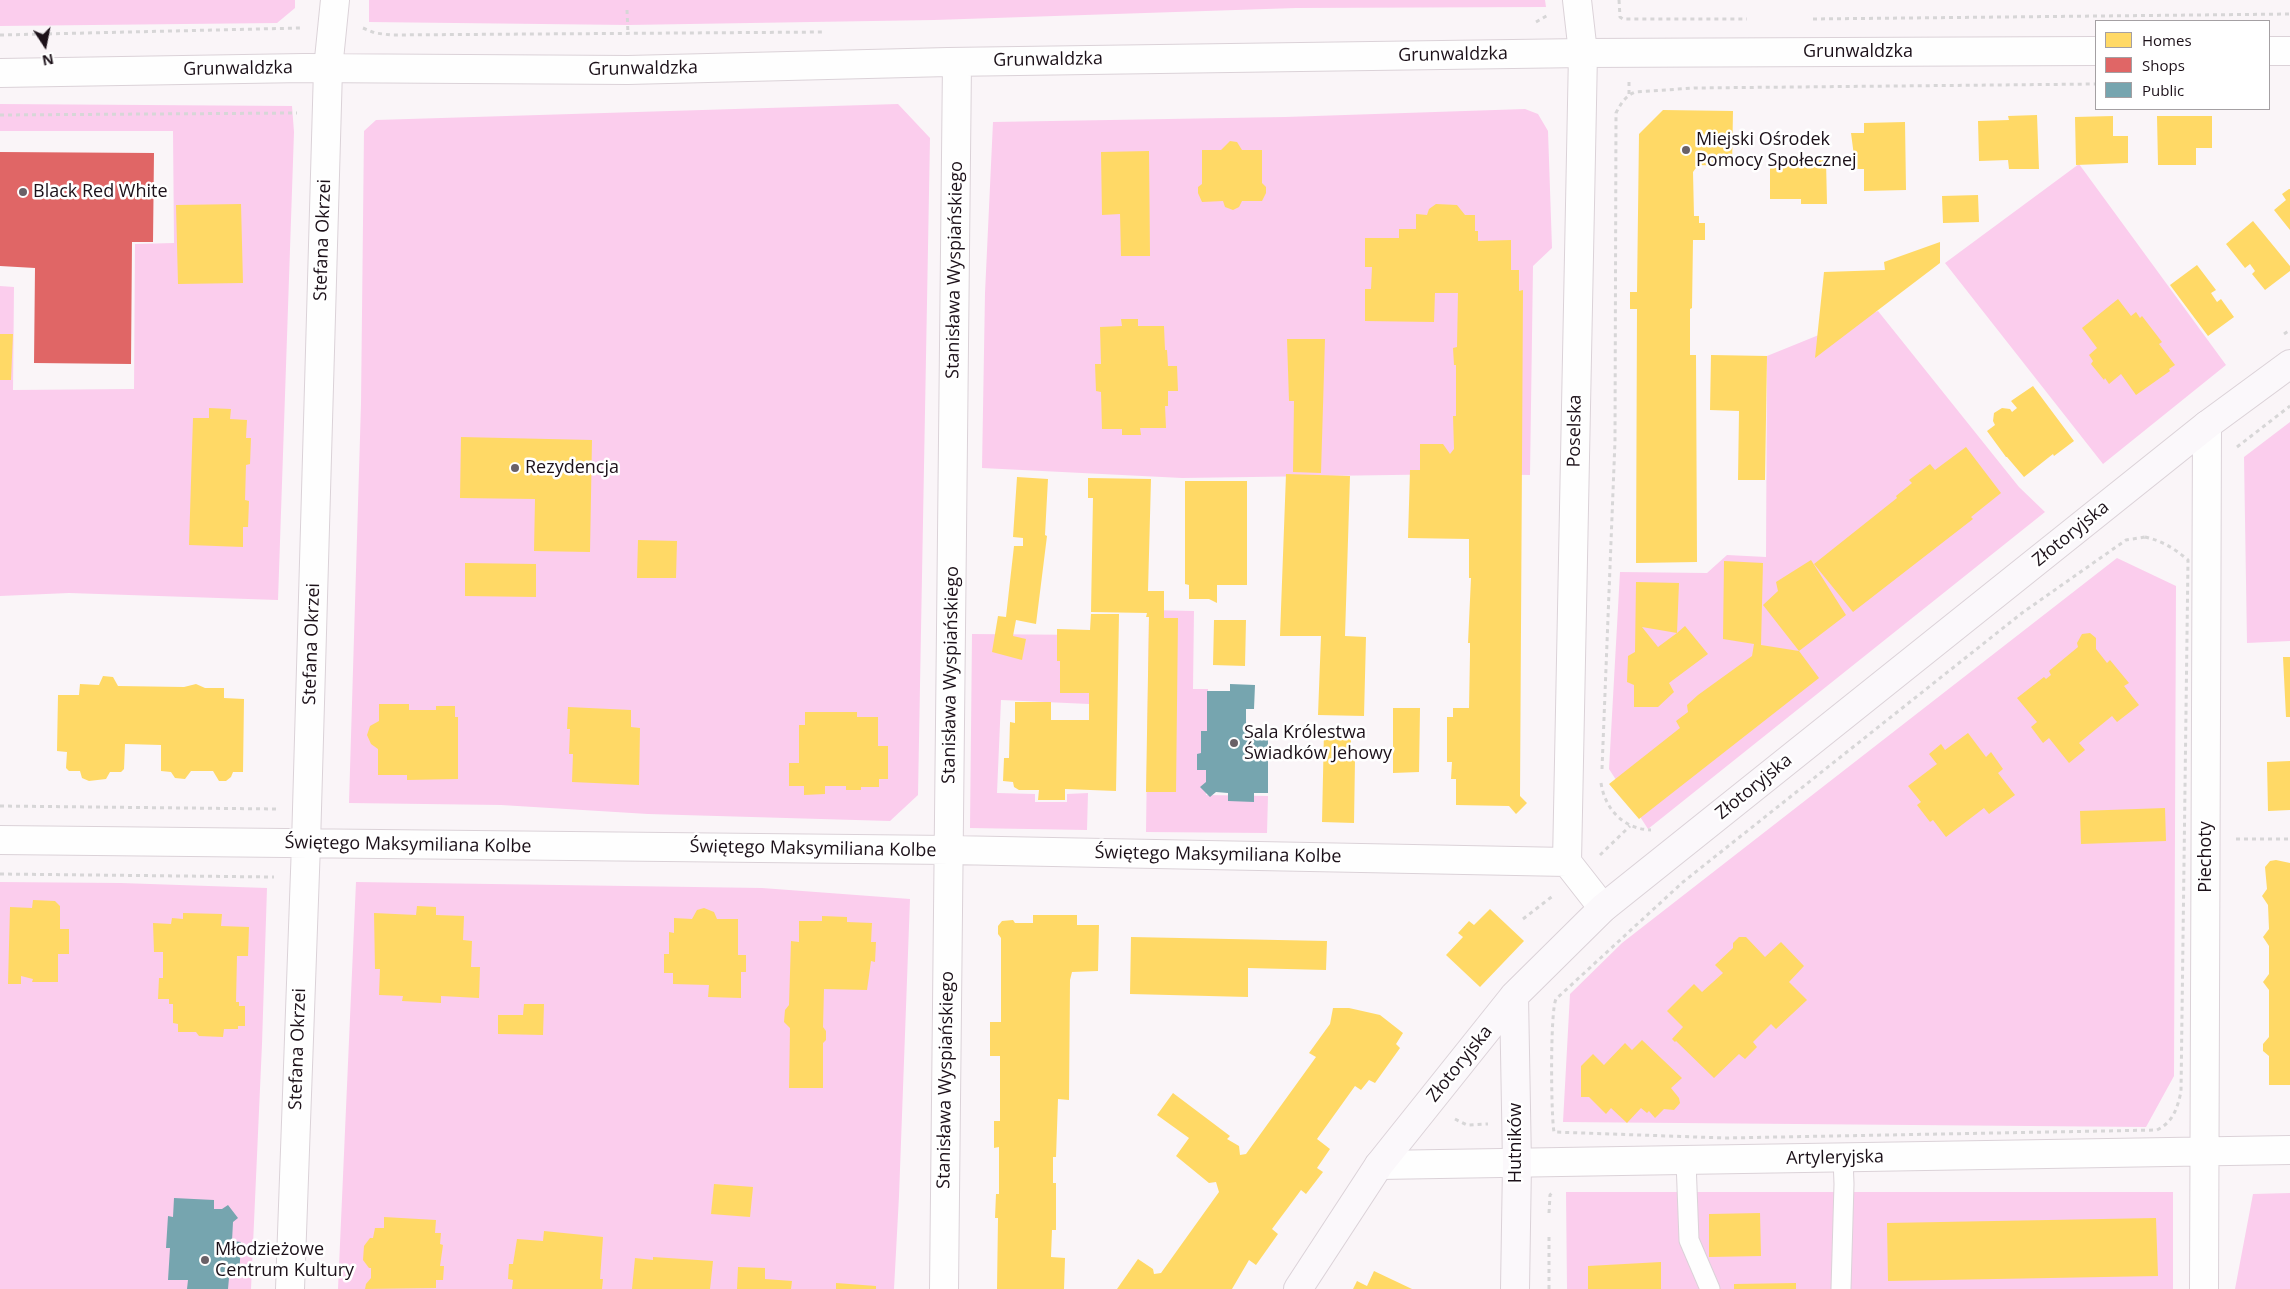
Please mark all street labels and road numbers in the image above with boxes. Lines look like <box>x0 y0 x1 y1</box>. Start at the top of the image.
street label: Grunwaldzka <box>1803 41 1913 63</box>
street label: Grunwaldzka <box>1398 43 1508 67</box>
street label: Grunwaldzka <box>993 48 1103 72</box>
street label: Grunwaldzka <box>183 57 293 81</box>
street label: Grunwaldzka <box>588 57 698 81</box>
street label: Stanisława Wyspiańskiego <box>942 161 968 379</box>
street label: Stefana Okrzei <box>310 179 336 301</box>
street label: Poselska <box>1564 394 1586 468</box>
street label: Złotoryjska <box>2029 497 2113 571</box>
street label: Stanisława Wyspiańskiego <box>938 566 964 784</box>
street label: Stefana Okrzei <box>299 583 325 705</box>
street label: Złotoryjska <box>1712 750 1796 824</box>
street label: Piechoty <box>2195 821 2217 893</box>
street label: Świętego Maksymiliana Kolbe <box>284 832 532 858</box>
street label: Świętego Maksymiliana Kolbe <box>689 836 937 862</box>
street label: Świętego Maksymiliana Kolbe <box>1094 842 1342 868</box>
street label: Stanisława Wyspiańskiego <box>933 971 959 1189</box>
street label: Stefana Okrzei <box>285 988 311 1110</box>
street label: Złotoryjska <box>1423 1022 1497 1106</box>
street label: Hutników <box>1505 1103 1527 1183</box>
street label: Artyleryjska <box>1786 1146 1884 1170</box>

